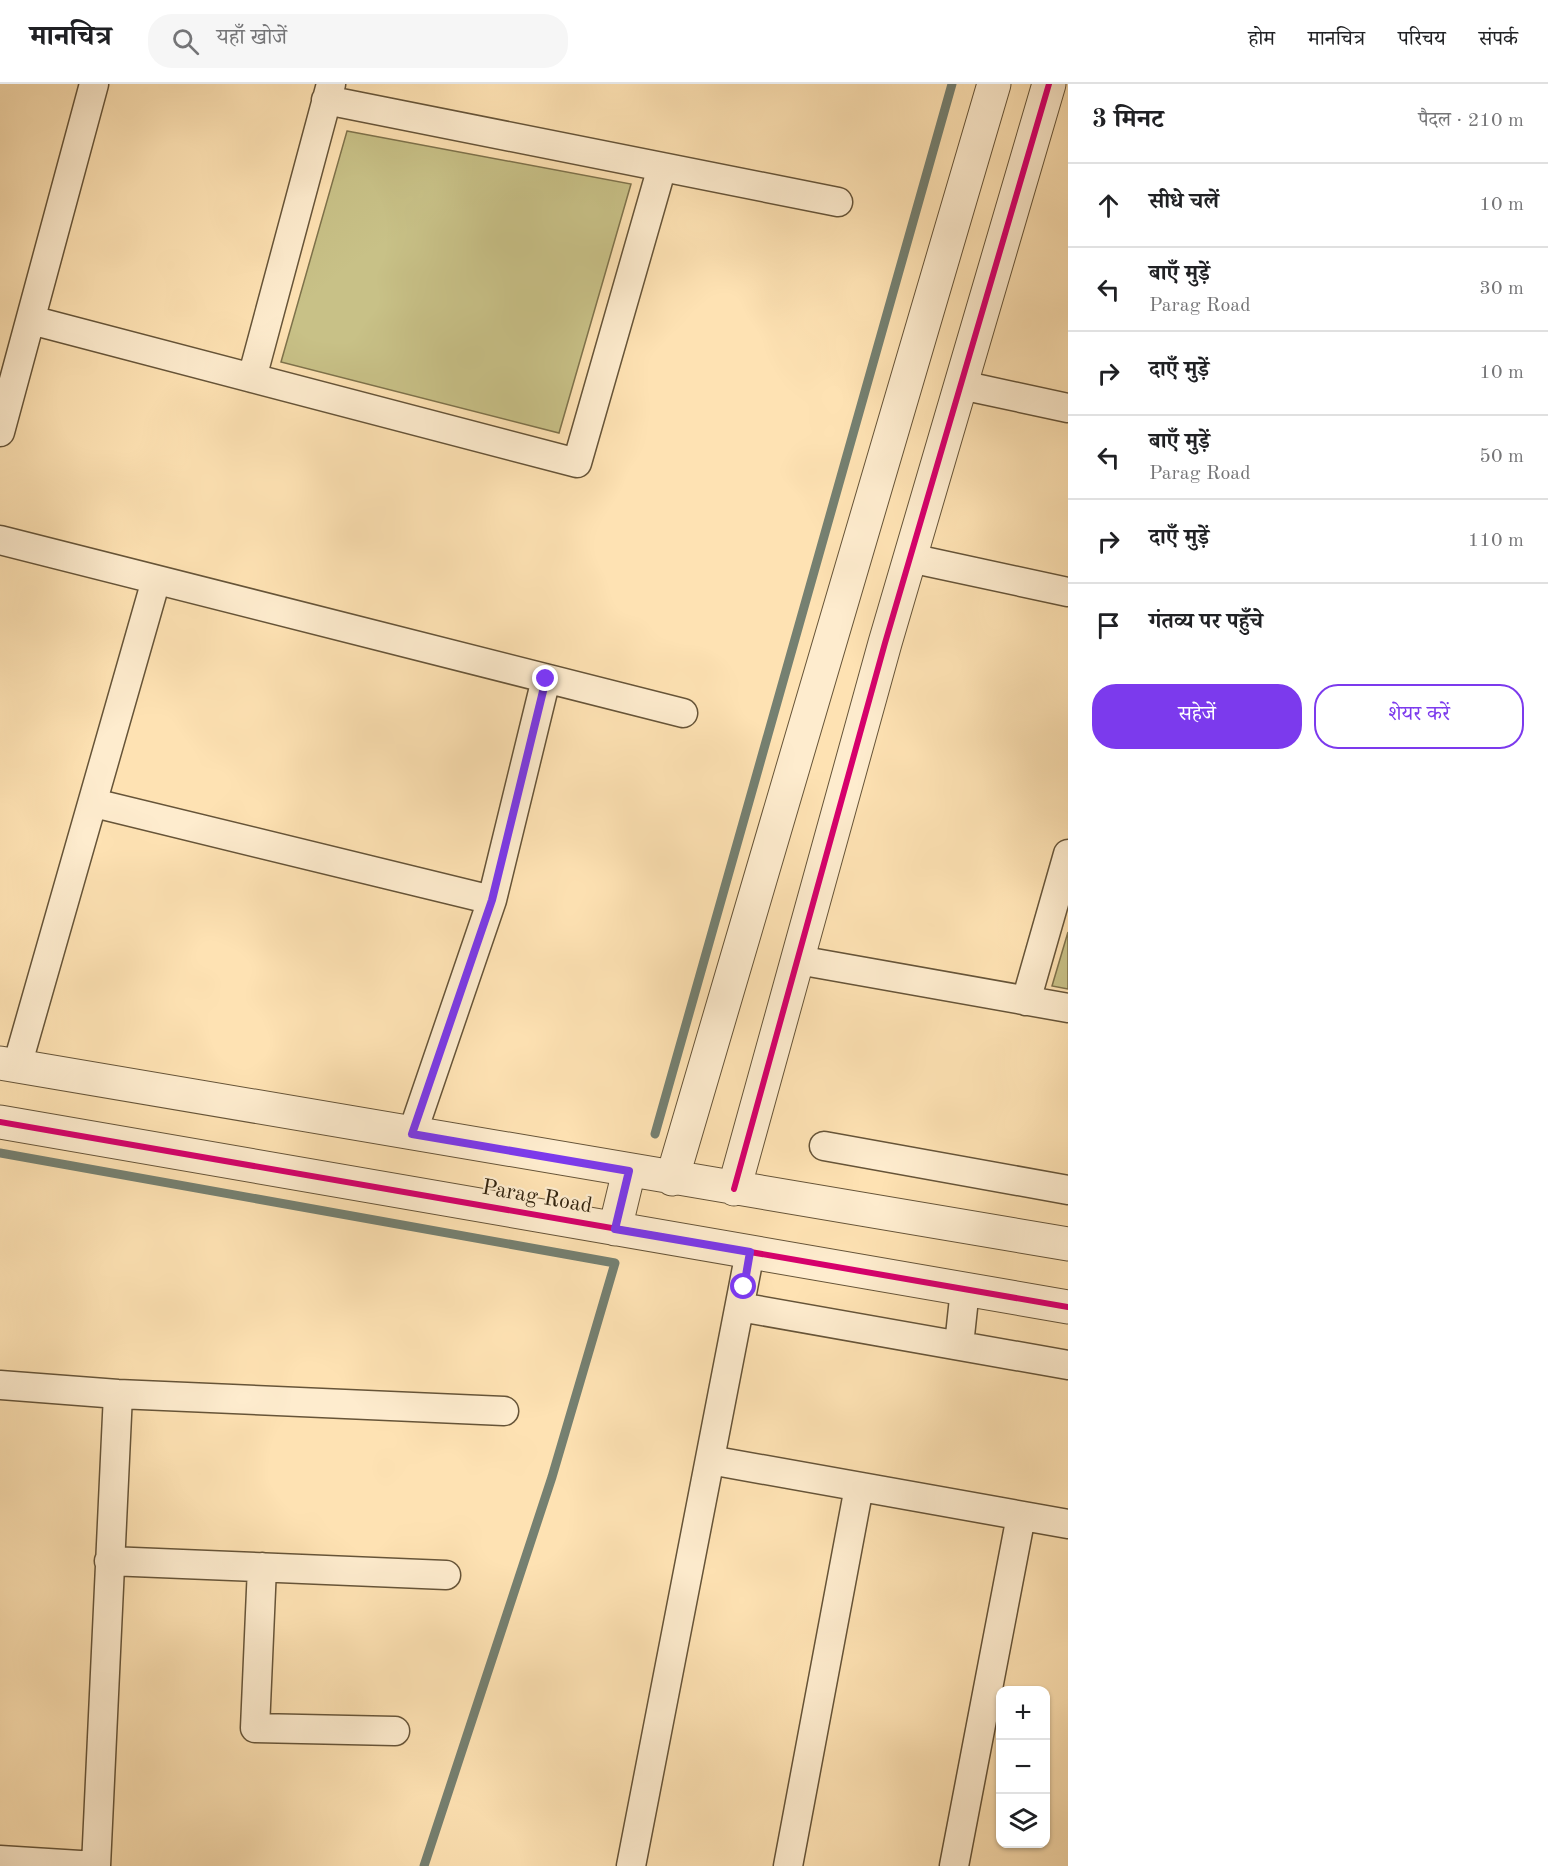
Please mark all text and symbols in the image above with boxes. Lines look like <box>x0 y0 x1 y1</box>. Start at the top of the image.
search box <box>148 14 568 68</box>
text: मानचित्र <box>30 24 112 52</box>
icon: search <box>169 25 202 58</box>
text: यहाँ खोजें <box>217 27 287 49</box>
text: होम <box>1248 29 1275 50</box>
text: मानचित्र <box>1308 29 1365 50</box>
text: परिचय <box>1398 29 1446 50</box>
text: संपर्क <box>1479 29 1518 50</box>
text: 3 मिनट <box>1092 107 1164 133</box>
text: पैदल · 210 m <box>1418 111 1524 131</box>
icon: ahead <box>1092 189 1125 222</box>
text: सीधे चलें <box>1149 191 1219 213</box>
text: 10 m <box>1479 195 1524 215</box>
text: बाएँ मुड़ें <box>1149 263 1210 285</box>
icon: left <box>1092 273 1125 306</box>
text: 30 m <box>1479 279 1524 299</box>
text: Parag Road <box>1149 296 1251 316</box>
icon: right <box>1092 357 1125 390</box>
text: दाएँ मुड़ें <box>1149 359 1209 381</box>
text: 10 m <box>1479 363 1524 383</box>
text: बाएँ मुड़ें <box>1149 431 1210 453</box>
icon: left <box>1092 441 1125 474</box>
text: 50 m <box>1479 447 1524 467</box>
text: Parag Road <box>1149 464 1251 484</box>
icon: right <box>1092 525 1125 558</box>
text: दाएँ मुड़ें <box>1149 527 1209 549</box>
text: 110 m <box>1468 531 1524 551</box>
icon: arrive <box>1092 609 1125 642</box>
text: गंतव्य पर पहुँचे <box>1149 611 1263 633</box>
route end <box>532 665 558 691</box>
button: सहेजें <box>1092 684 1302 749</box>
button: शेयर करें <box>1314 684 1524 749</box>
street label: Parag Road <box>480 1176 594 1218</box>
route start <box>730 1273 756 1299</box>
map controls <box>996 1686 1050 1848</box>
button: + <box>996 1686 1050 1740</box>
button: − <box>996 1740 1050 1794</box>
button: layers <box>996 1794 1050 1848</box>

